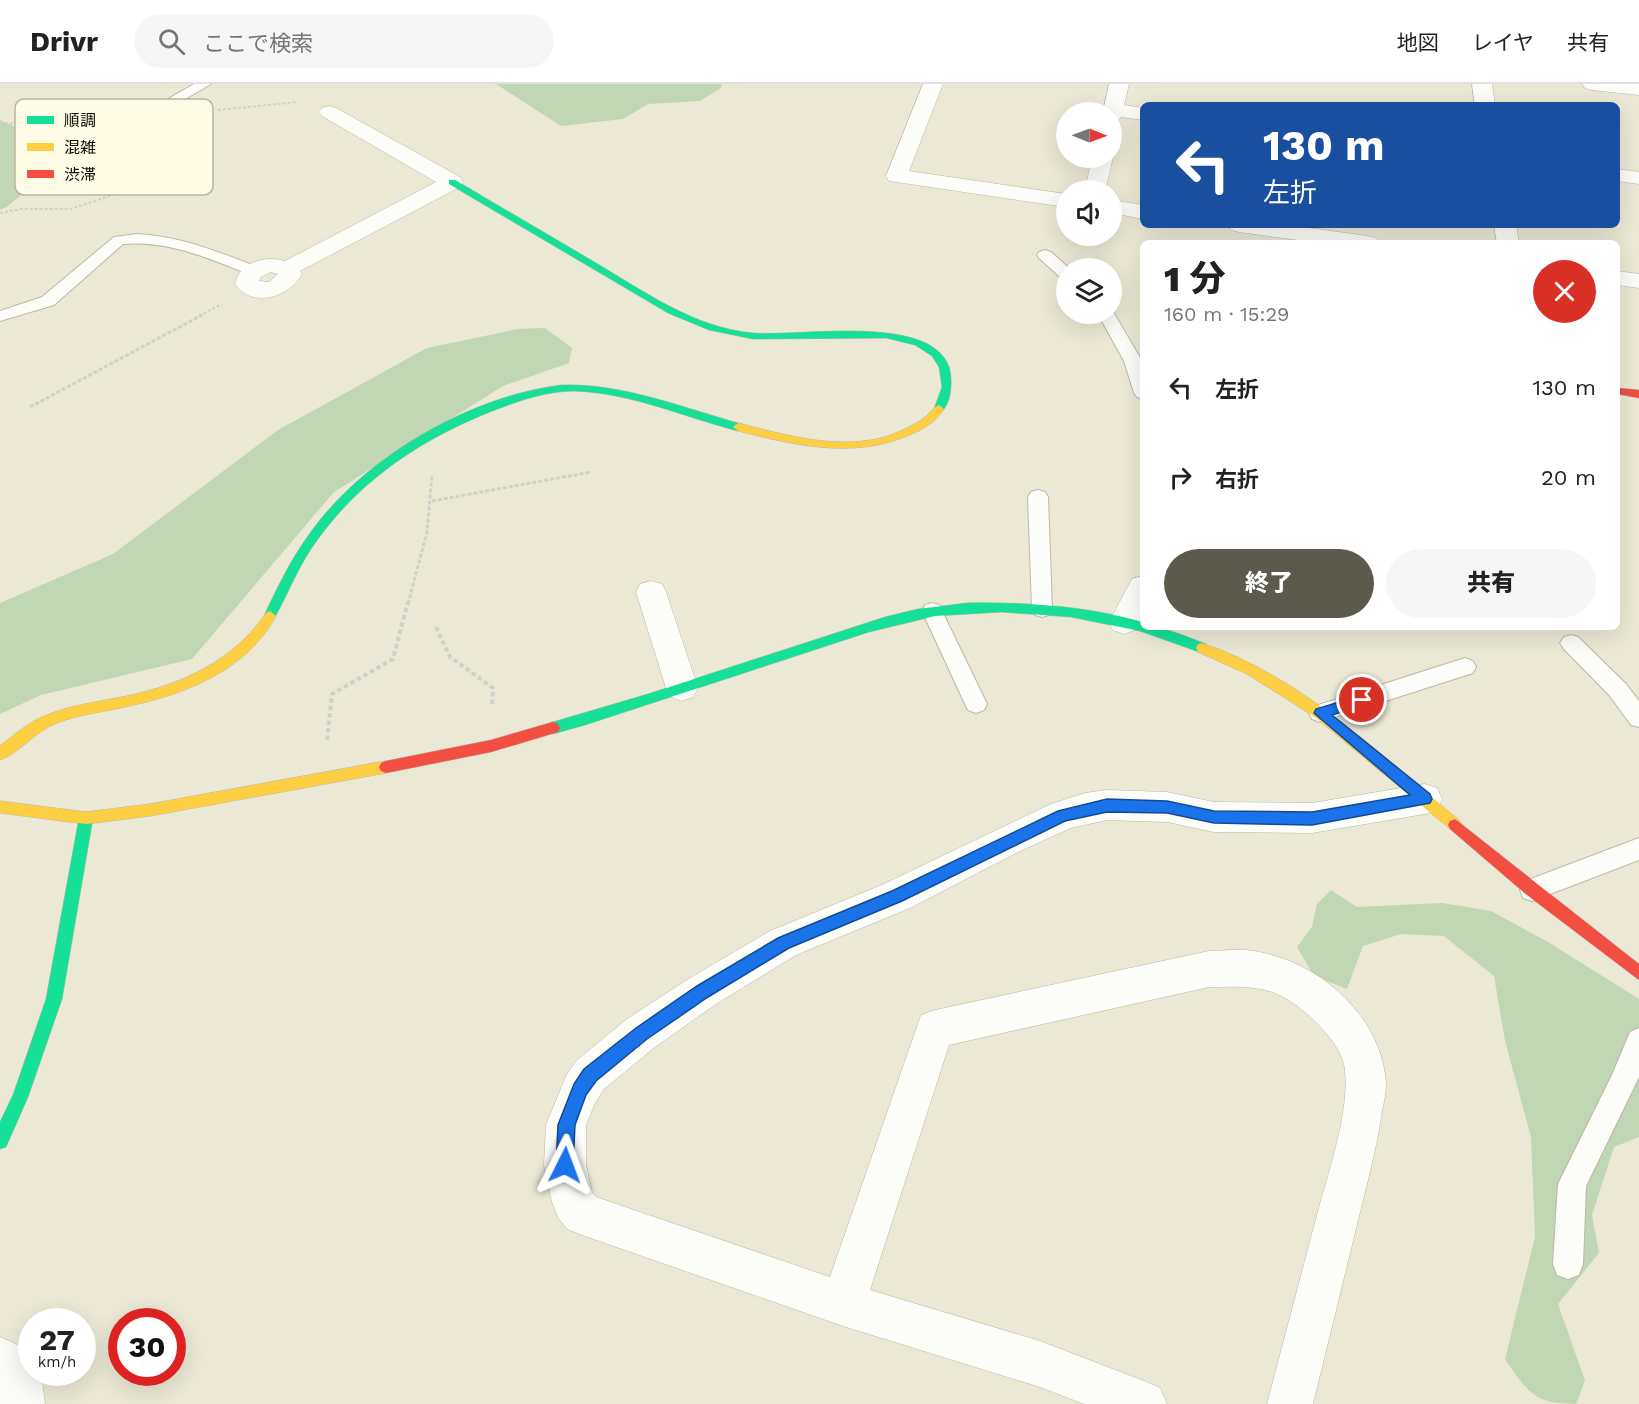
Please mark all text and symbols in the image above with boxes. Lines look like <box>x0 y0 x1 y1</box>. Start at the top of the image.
search box <box>134 14 554 68</box>
text: Drivr <box>30 25 98 58</box>
icon: search <box>155 25 188 58</box>
text: 地図 <box>1397 30 1439 55</box>
text: レイヤ <box>1472 30 1534 55</box>
text: 共有 <box>1567 30 1609 55</box>
text: ここで検索 <box>203 31 313 56</box>
legend <box>15 99 213 195</box>
north arrow <box>1056 102 1122 168</box>
map controls <box>1056 102 1122 324</box>
text: 順調 <box>64 111 96 130</box>
text: 130 m <box>1263 121 1385 170</box>
icon: left <box>1164 126 1242 204</box>
text: 混雑 <box>64 138 96 157</box>
text: 渋滞 <box>64 165 96 184</box>
text: 左折 <box>1263 177 1317 209</box>
button: sound <box>1056 180 1122 246</box>
button: layers <box>1056 258 1122 324</box>
text: 1 分 <box>1164 258 1226 300</box>
button: close <box>1533 260 1596 323</box>
text: 160 m · 15:29 <box>1164 302 1289 326</box>
icon: left <box>1164 371 1197 404</box>
text: 130 m <box>1532 375 1596 400</box>
text: 左折 <box>1215 377 1259 402</box>
icon: right <box>1164 461 1197 494</box>
text: 20 m <box>1541 465 1596 490</box>
text: 右折 <box>1215 467 1259 492</box>
button: 終了 <box>1164 549 1374 618</box>
button: 共有 <box>1386 549 1596 618</box>
pin <box>1336 674 1387 725</box>
icon: arrive <box>1345 683 1378 716</box>
position arrow <box>533 1133 597 1197</box>
speed limit sign: 30 <box>108 1308 186 1386</box>
text: 27 <box>39 1322 75 1357</box>
text: km/h <box>38 1353 76 1371</box>

